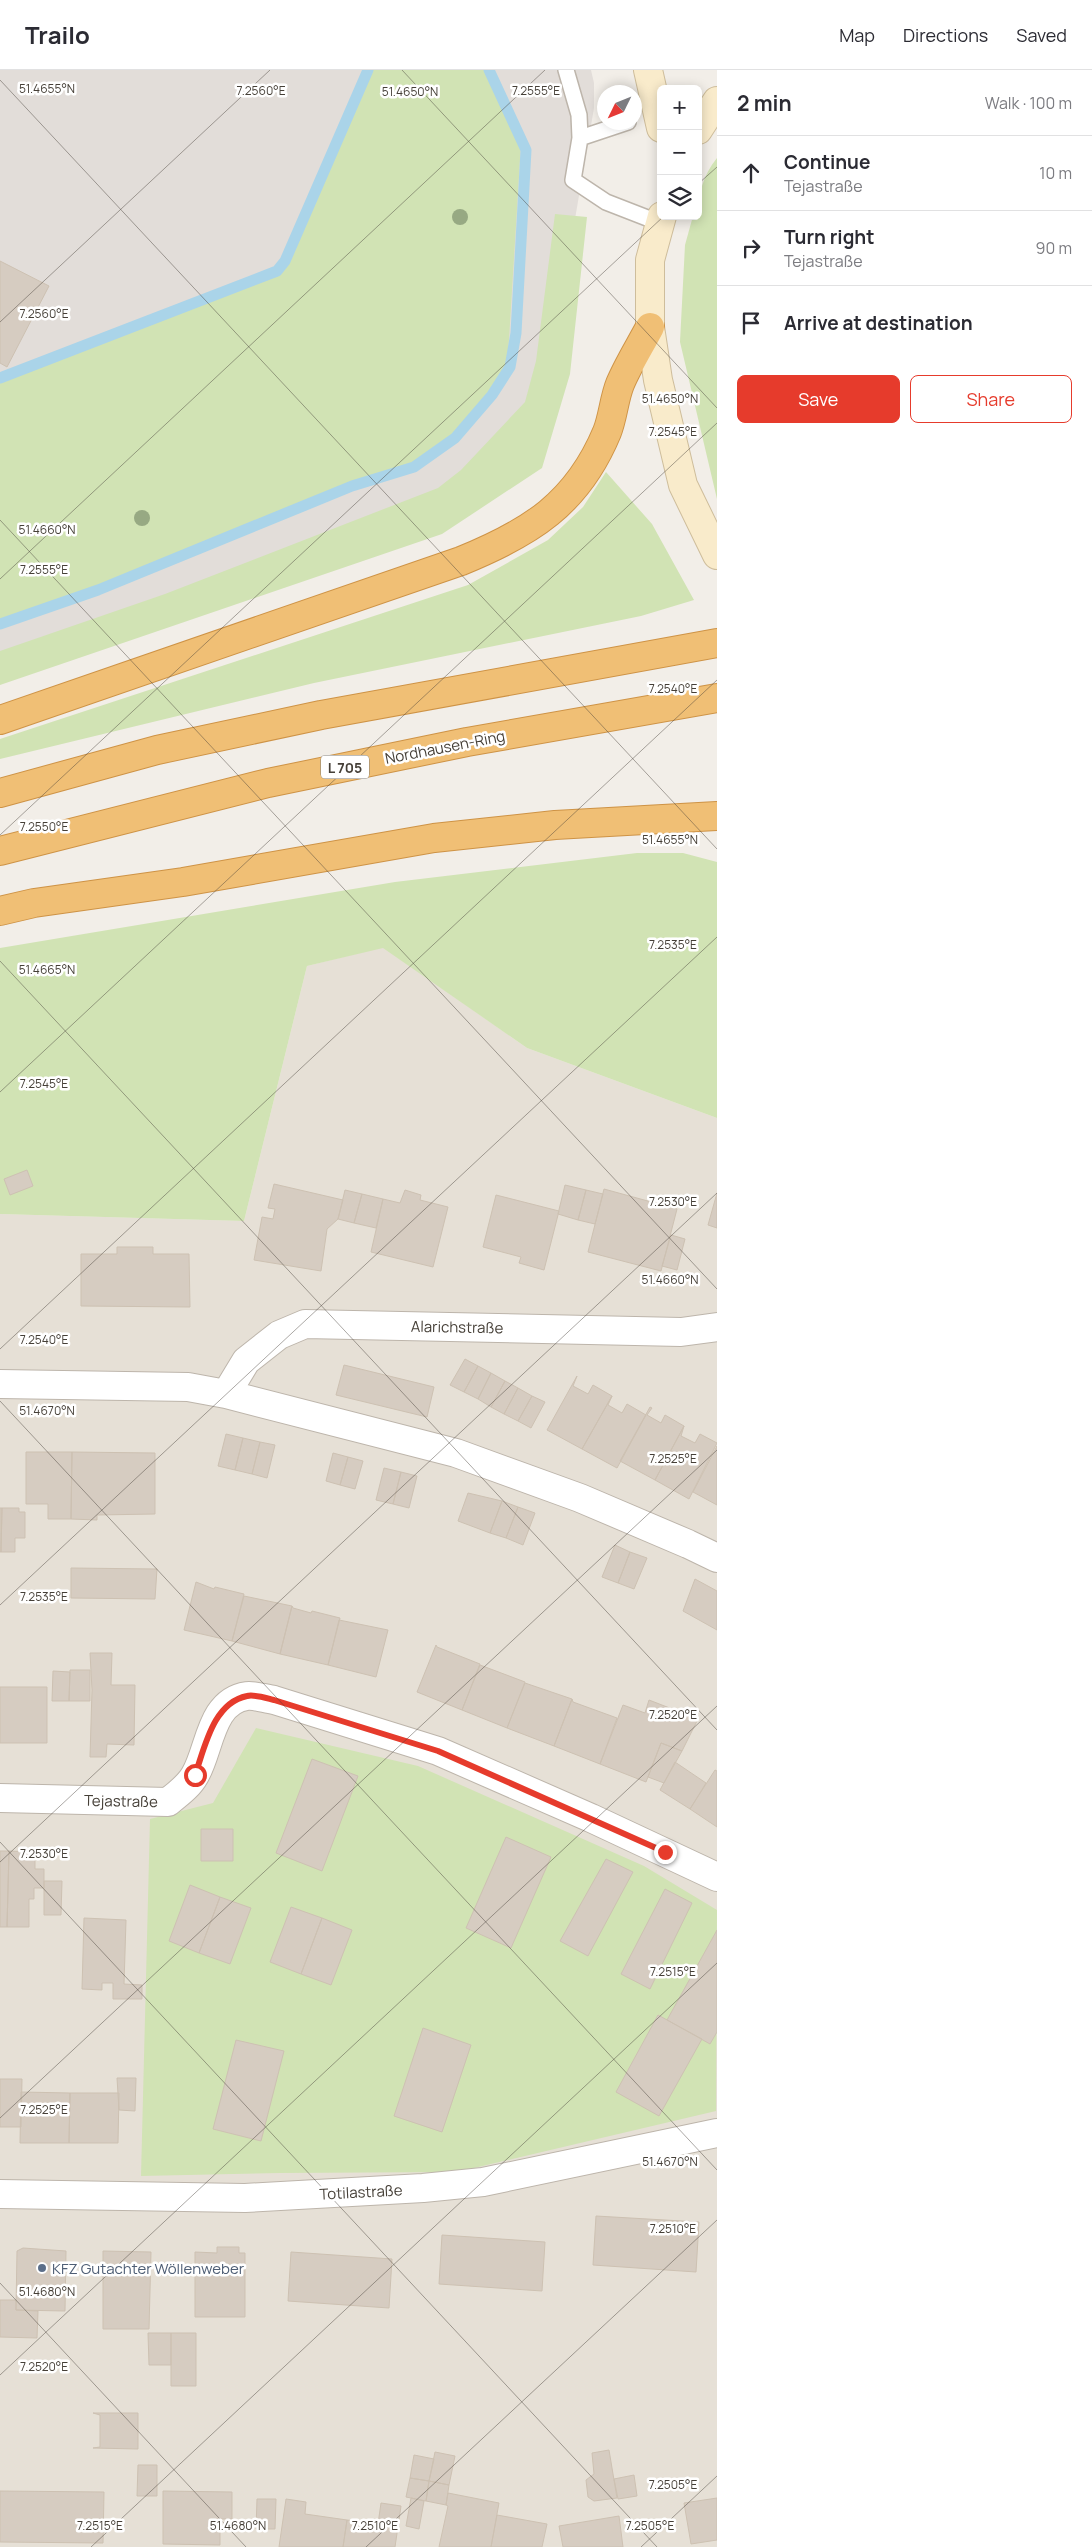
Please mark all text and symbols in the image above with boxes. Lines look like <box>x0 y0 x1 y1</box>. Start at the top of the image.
text: Trailo <box>25 18 90 51</box>
text: Map <box>839 23 875 47</box>
text: Directions <box>903 23 988 47</box>
text: Saved <box>1016 23 1067 47</box>
text: 51.4655°N <box>19 80 75 97</box>
text: 7.2560°E <box>236 82 286 99</box>
text: 7.2555°E <box>512 82 560 99</box>
text: 51.4650°N <box>382 83 438 100</box>
north arrow <box>597 85 642 130</box>
map controls <box>657 85 702 220</box>
button: + <box>657 85 702 130</box>
text: 2 min <box>737 89 792 117</box>
text: Walk · 100 m <box>985 92 1072 114</box>
button: − <box>657 130 702 175</box>
text: Continue <box>784 149 870 175</box>
icon: ahead <box>737 159 765 187</box>
text: 10 m <box>1039 162 1072 184</box>
button: layers <box>657 175 702 220</box>
text: Tejastraße <box>784 175 863 197</box>
text: Turn right <box>784 224 874 250</box>
icon: right <box>737 234 765 262</box>
text: 90 m <box>1036 237 1072 259</box>
text: Tejastraße <box>784 250 863 272</box>
text: 7.2560°E <box>19 305 69 322</box>
icon: arrive <box>737 309 765 337</box>
text: Arrive at destination <box>784 310 973 336</box>
button: Save <box>737 375 900 423</box>
button: Share <box>910 375 1072 423</box>
text: 51.4650°N <box>642 390 698 407</box>
text: 7.2545°E <box>649 423 697 440</box>
text: 51.4660°N <box>18 521 76 538</box>
text: 7.2555°E <box>20 561 68 578</box>
text: 7.2540°E <box>649 680 697 697</box>
street label: Nordhausen-Ring <box>383 725 507 769</box>
road number: L 705 <box>321 756 369 779</box>
text: 7.2550°E <box>20 818 68 835</box>
text: 51.4655°N <box>642 831 698 848</box>
text: 7.2535°E <box>649 936 697 953</box>
text: 51.4665°N <box>19 961 75 978</box>
text: 7.2545°E <box>20 1075 68 1092</box>
text: 7.2530°E <box>649 1193 697 1210</box>
text: 51.4660°N <box>641 1271 699 1288</box>
street label: Alarichstraße <box>411 1316 504 1338</box>
text: 7.2540°E <box>20 1331 68 1348</box>
text: 51.4670°N <box>19 1402 75 1419</box>
text: 7.2525°E <box>649 1450 697 1467</box>
text: 7.2535°E <box>20 1588 68 1605</box>
text: 7.2520°E <box>649 1706 697 1723</box>
route start <box>184 1764 207 1787</box>
street label: Tejastraße <box>84 1790 158 1812</box>
route end <box>654 1841 677 1864</box>
text: 7.2530°E <box>20 1845 68 1862</box>
text: 7.2515°E <box>650 1963 696 1980</box>
text: 7.2525°E <box>20 2101 68 2118</box>
text: 51.4670°N <box>642 2153 698 2170</box>
street label: Totilastraße <box>319 2179 403 2205</box>
text: 7.2510°E <box>650 2220 696 2237</box>
place label: KFZ Gutachter Wöllenweber <box>52 2258 245 2279</box>
marker: KFZ Gutachter Wöllenweber <box>36 2262 48 2274</box>
text: 51.4680°N <box>19 2283 75 2300</box>
text: 7.2520°E <box>20 2358 68 2375</box>
text: 7.2505°E <box>649 2476 697 2493</box>
text: 7.2515°E <box>77 2517 123 2534</box>
text: 51.4680°N <box>210 2517 266 2534</box>
text: 7.2510°E <box>352 2517 398 2534</box>
text: 7.2505°E <box>626 2517 674 2534</box>

